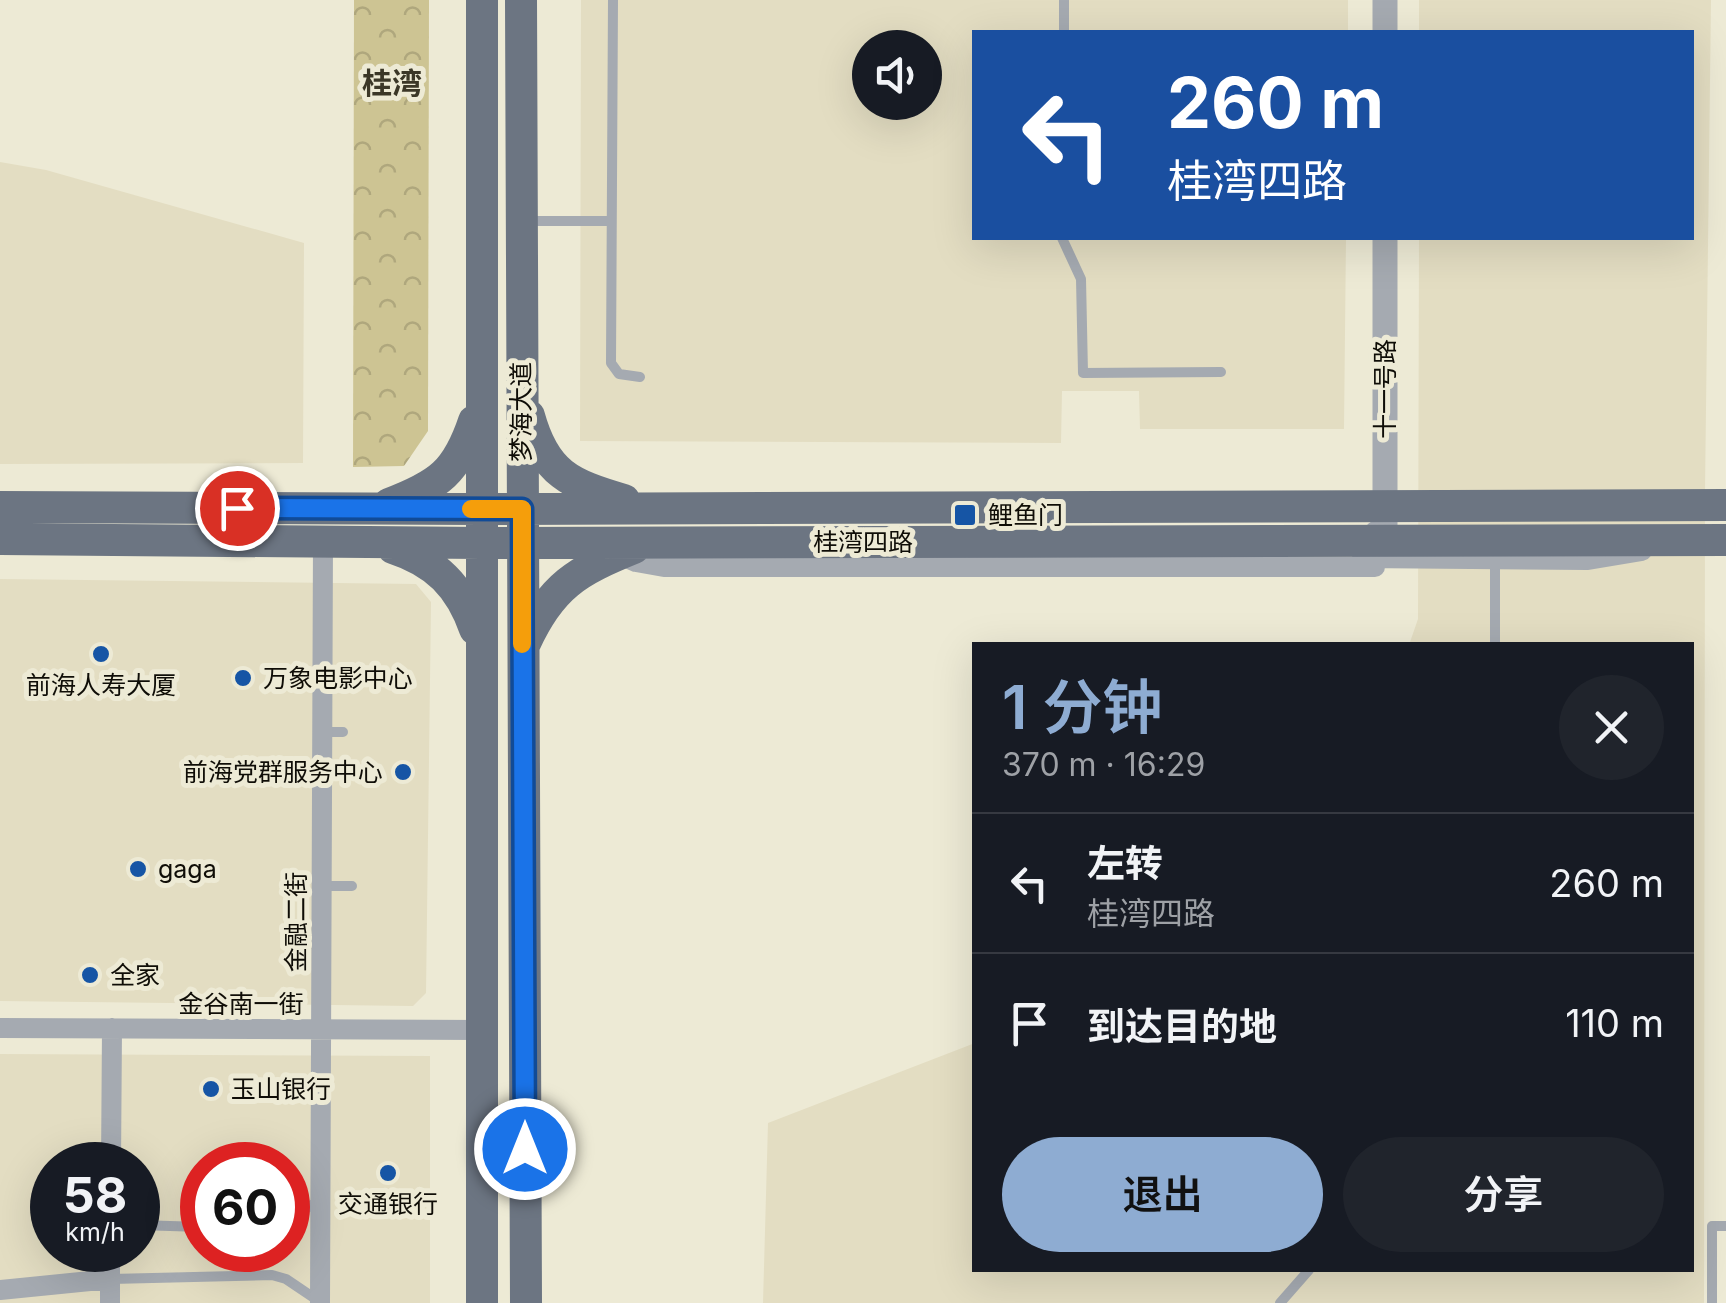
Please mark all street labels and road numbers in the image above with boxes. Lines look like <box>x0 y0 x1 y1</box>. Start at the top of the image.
street label: 十一号路 <box>1370 339 1400 439</box>
street label: 梦海大道 <box>506 362 536 462</box>
street label: 桂湾四路 <box>813 527 913 557</box>
street label: 金融二街 <box>281 872 311 972</box>
street label: 金谷南一街 <box>178 989 304 1019</box>

